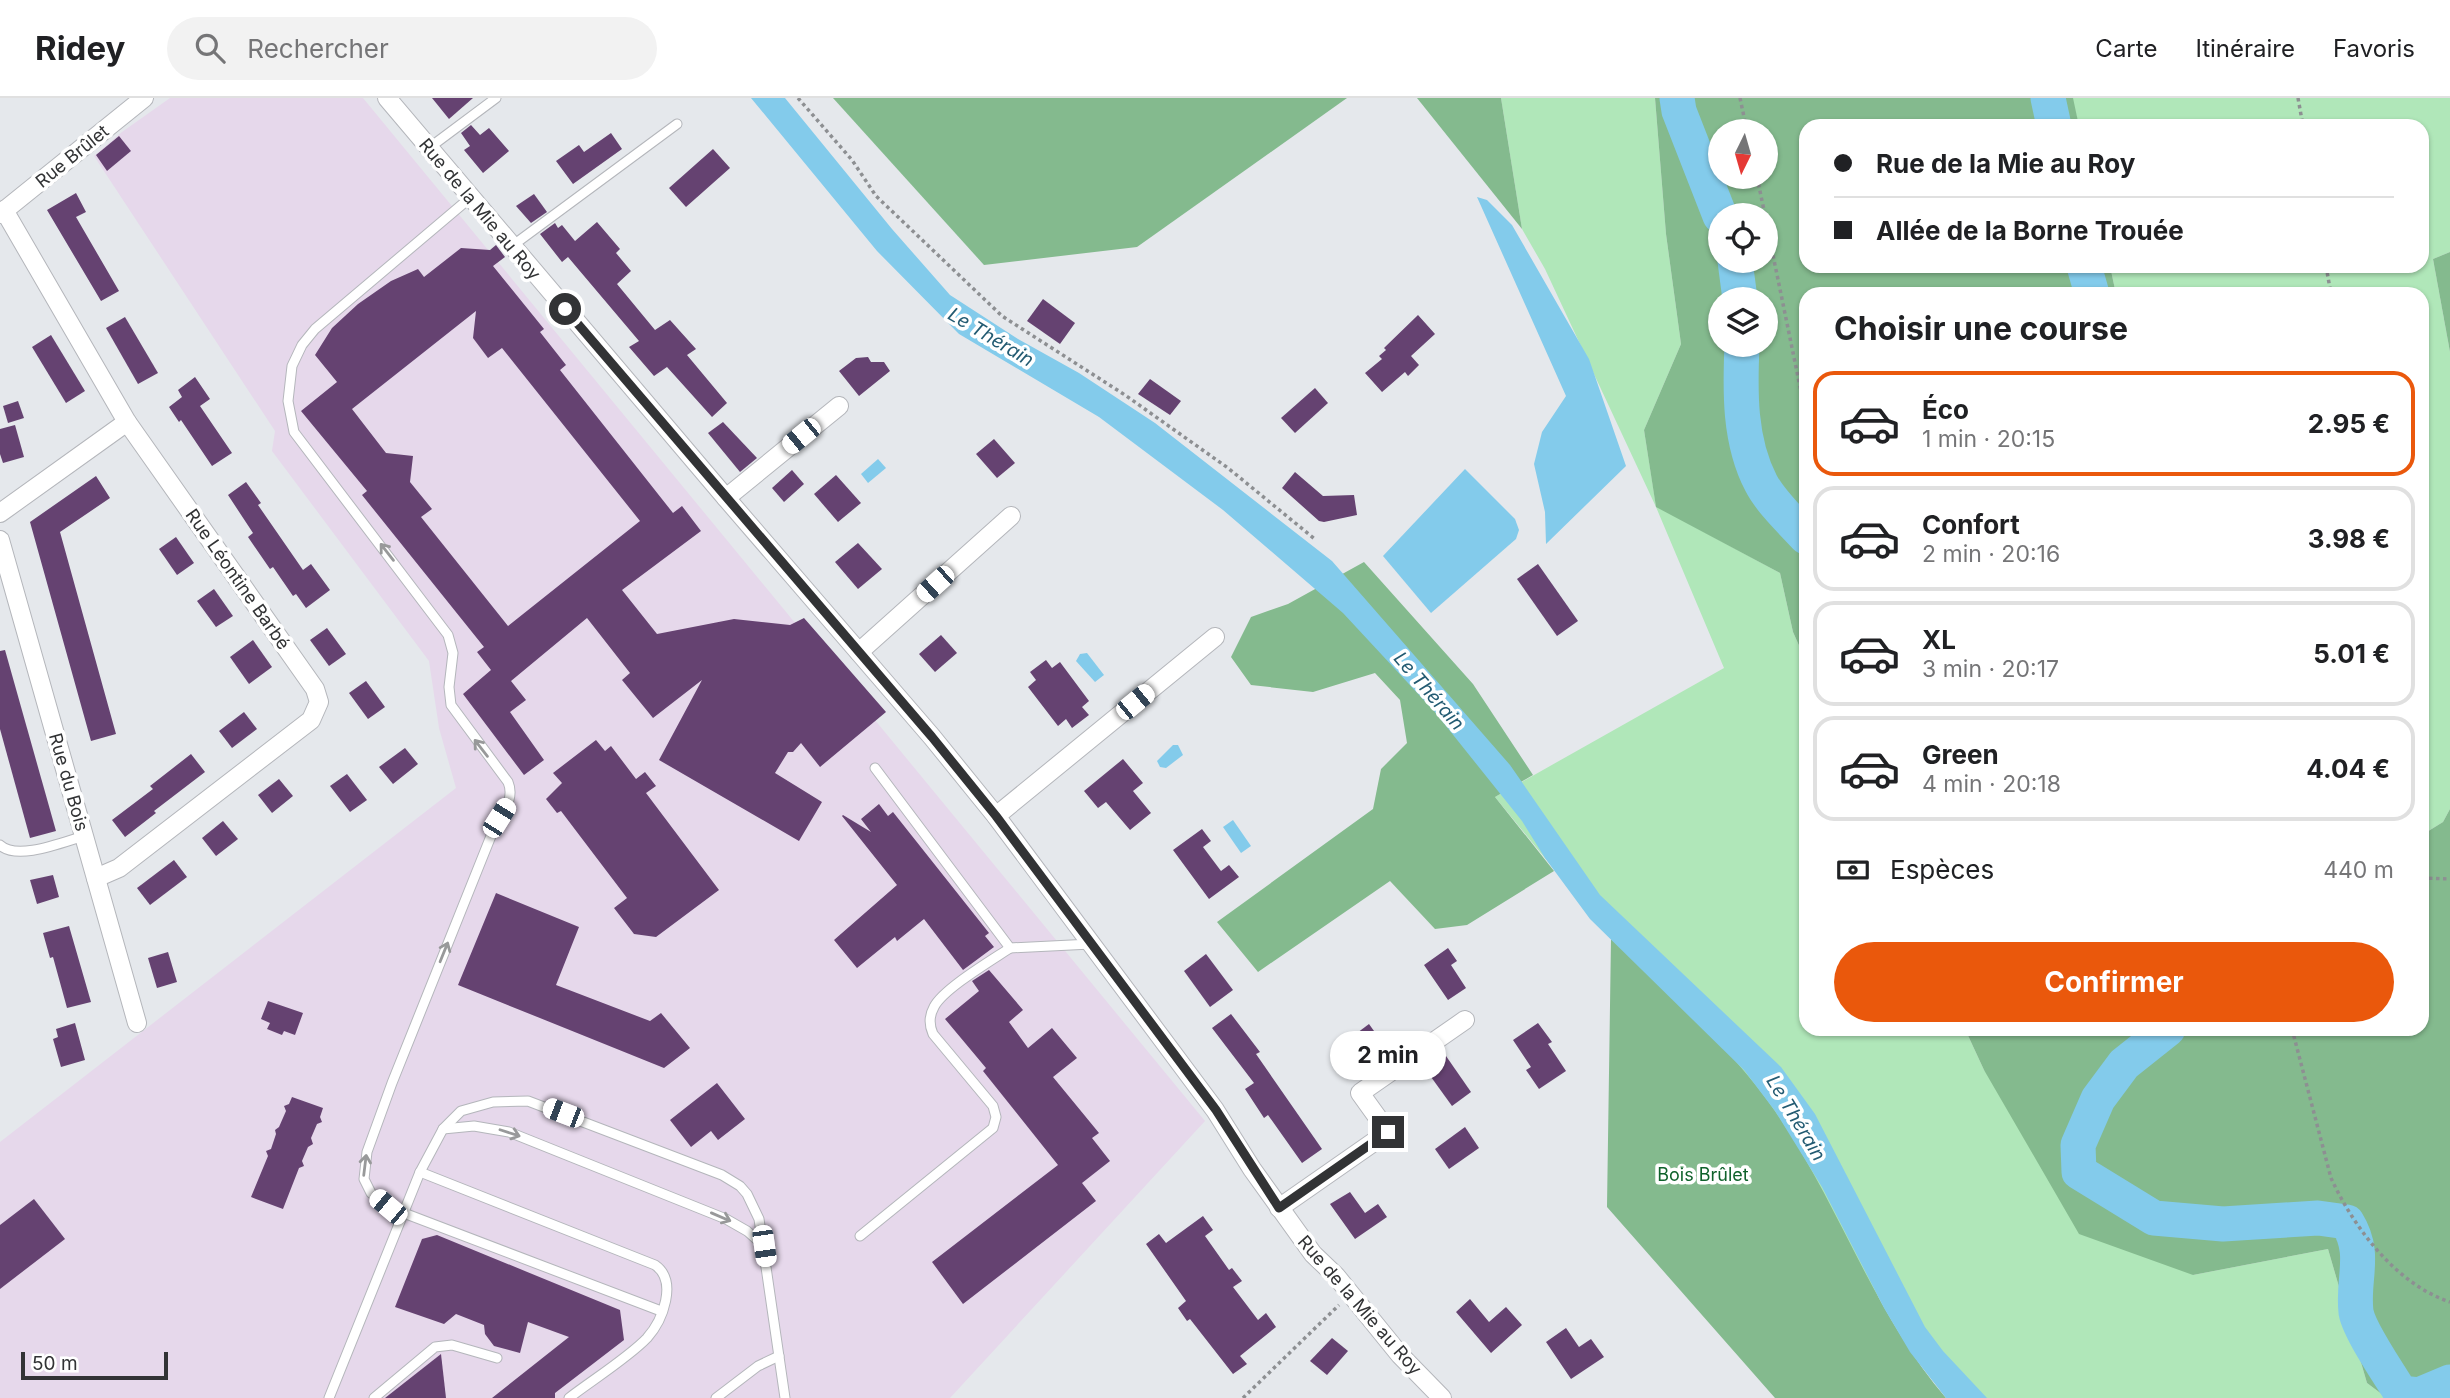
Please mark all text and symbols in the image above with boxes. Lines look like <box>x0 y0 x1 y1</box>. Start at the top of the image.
search box <box>167 17 657 80</box>
text: Ridey <box>35 28 125 68</box>
icon: search <box>191 29 229 67</box>
text: Rechercher <box>247 33 389 64</box>
text: Carte <box>2095 34 2157 63</box>
text: Itinéraire <box>2195 34 2295 63</box>
text: Favoris <box>2333 34 2415 63</box>
north arrow <box>1708 119 1778 189</box>
map controls <box>1708 119 1778 357</box>
street label: Rue Brûlet <box>31 120 113 192</box>
street label: Rue de la Mie au Roy <box>415 134 545 284</box>
text: Rue de la Mie au Roy <box>1876 148 2135 179</box>
button: locate <box>1708 203 1778 273</box>
text: Allée de la Borne Trouée <box>1876 215 2184 246</box>
button: layers <box>1708 287 1778 357</box>
route start <box>549 293 581 325</box>
water label: Le Thérain <box>944 302 1038 372</box>
text: Choisir une course <box>1834 309 2128 348</box>
icon: car <box>1838 392 1901 455</box>
text: Éco <box>1922 394 1969 425</box>
text: 2.95 € <box>2308 408 2390 439</box>
car <box>779 415 824 457</box>
text: 1 min · 20:15 <box>1922 425 2055 453</box>
street label: Rue Léontine Barbé <box>182 505 294 653</box>
icon: car <box>1838 507 1901 570</box>
text: Confort <box>1922 509 2020 540</box>
text: 3.98 € <box>2308 523 2390 554</box>
text: 2 min · 20:16 <box>1922 540 2060 568</box>
one-way arrow <box>379 544 394 562</box>
car <box>913 562 958 606</box>
icon: car <box>1838 622 1901 685</box>
text: XL <box>1922 624 1956 655</box>
text: 5.01 € <box>2313 638 2390 669</box>
water label: Le Thérain <box>1389 647 1469 735</box>
text: 3 min · 20:17 <box>1922 655 2059 683</box>
car <box>1113 681 1158 723</box>
street label: Rue du Bois <box>45 731 93 833</box>
icon: car <box>1838 737 1901 800</box>
one-way arrow <box>474 739 489 758</box>
text: Green <box>1922 739 1999 770</box>
text: 4.04 € <box>2306 753 2390 784</box>
text: 4 min · 20:18 <box>1922 770 2061 798</box>
car <box>479 795 520 841</box>
icon: cash <box>1834 851 1872 889</box>
text: Espèces <box>1890 854 1994 885</box>
text: 440 m <box>2323 856 2394 884</box>
one-way arrow <box>439 942 452 963</box>
button: Confirmer <box>1834 942 2394 1022</box>
callout: 2 min <box>1330 1030 1446 1080</box>
text: 2 min <box>1357 1041 1419 1069</box>
water label: Le Thérain <box>1761 1071 1831 1165</box>
car <box>540 1096 587 1130</box>
route end <box>1372 1116 1404 1148</box>
one-way arrow <box>498 1128 520 1140</box>
one-way arrow <box>359 1154 372 1177</box>
park label: Bois Brûlet <box>1657 1164 1749 1185</box>
car <box>366 1185 411 1229</box>
one-way arrow <box>710 1212 731 1225</box>
car <box>751 1224 778 1268</box>
street label: Rue de la Mie au Roy <box>1294 1231 1426 1379</box>
scale bar <box>21 1349 168 1381</box>
text: 50 m <box>32 1352 78 1375</box>

